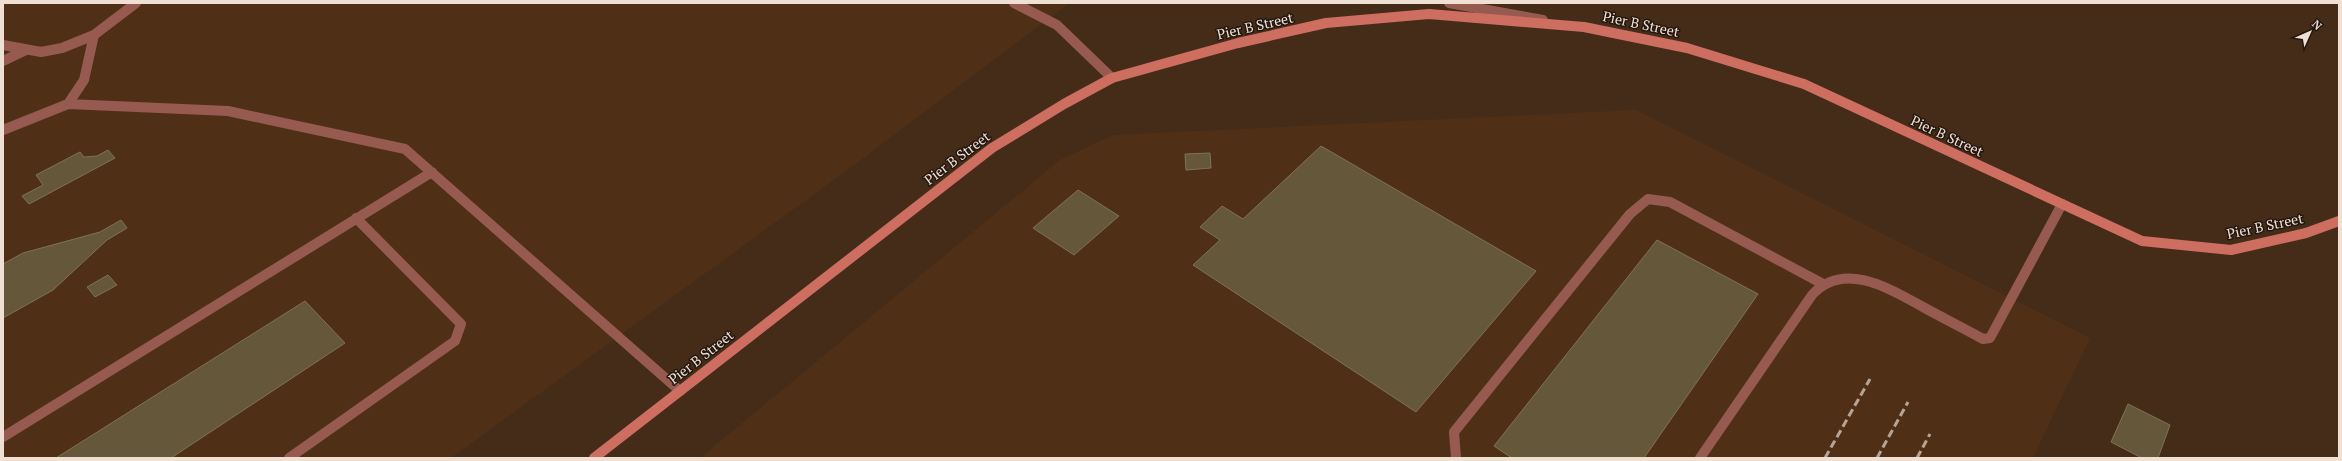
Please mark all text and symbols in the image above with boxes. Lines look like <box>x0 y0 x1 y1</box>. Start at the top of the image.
street label: Pier B Street <box>1601 6 1682 41</box>
street label: Pier B Street <box>1215 7 1296 44</box>
north arrow <box>2290 12 2330 52</box>
text: N <box>2309 17 2325 33</box>
street label: Pier B Street <box>1908 111 1987 161</box>
street label: Pier B Street <box>920 126 994 189</box>
street label: Pier B Street <box>2225 208 2306 243</box>
street label: Pier B Street <box>664 325 738 388</box>

